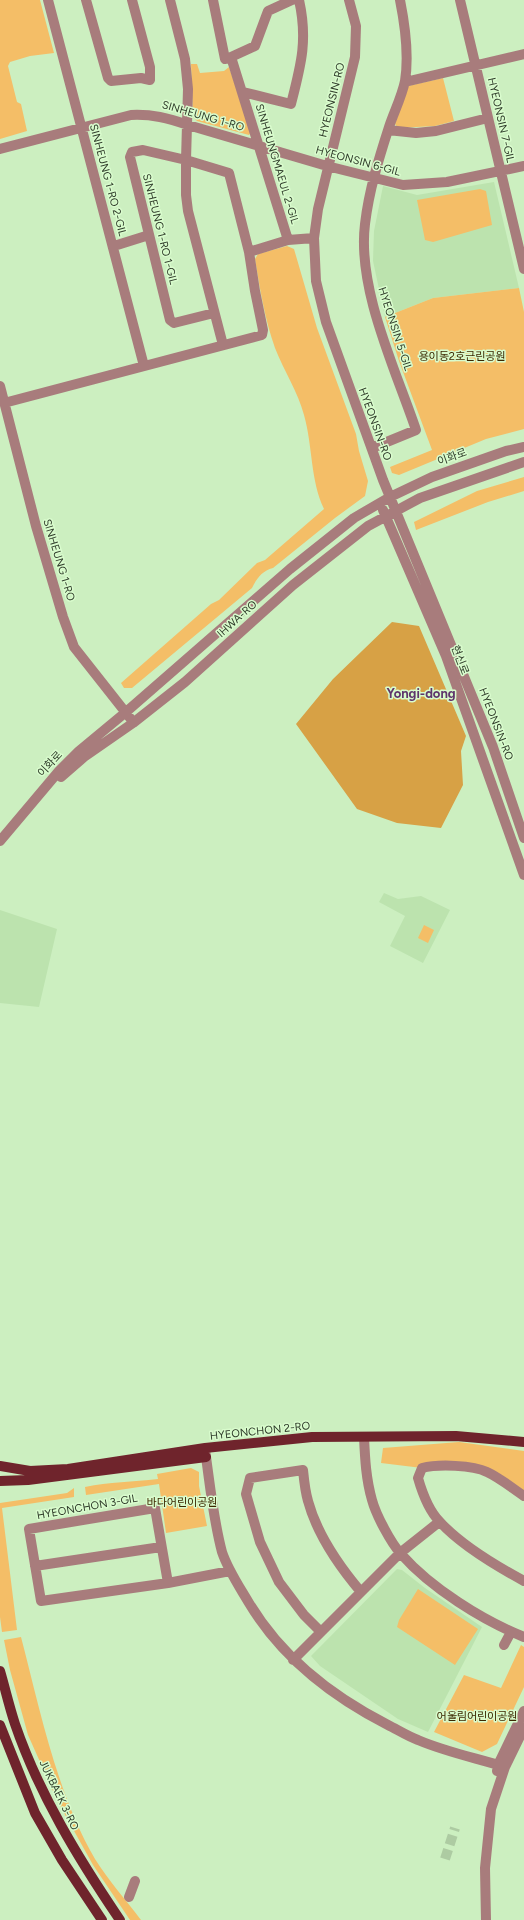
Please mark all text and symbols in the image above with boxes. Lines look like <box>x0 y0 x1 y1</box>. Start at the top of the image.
street label: HYEONSIN-RO <box>316 61 348 139</box>
street label: HYEONSIN 7-GIL <box>485 76 517 164</box>
street label: SINHEUNG 1-RO <box>160 98 246 134</box>
street label: SINHEUNGMAEUL 2-GIL <box>253 102 302 226</box>
street label: SINHEUNG 1-RO 2-GIL <box>87 123 129 238</box>
street label: HYEONSIN 6-GIL <box>314 143 402 179</box>
street label: SINHEUNG 1-RO 1-GIL <box>140 172 180 286</box>
street label: HYEONSIN 5-GIL <box>375 286 415 373</box>
park label: 용이동2호근린공원 <box>418 350 506 363</box>
street label: HYEONSIN-RO <box>356 386 394 463</box>
street label: 이화로 <box>436 446 468 468</box>
street label: SINHEUNG 1-RO <box>40 517 78 603</box>
street label: IHWA-RO <box>214 598 260 640</box>
street label: 현신로 <box>448 643 472 677</box>
district label: Yongi-dong <box>386 686 456 701</box>
street label: HYEONSIN-RO <box>476 686 516 763</box>
street label: 이화로 <box>35 748 65 780</box>
street label: HYEONCHON 2-RO <box>209 1419 311 1443</box>
street label: HYEONCHON 3-GIL <box>36 1492 139 1522</box>
park label: 바다어린이공원 <box>147 1496 217 1509</box>
park label: 어울림어린이공원 <box>437 1710 517 1723</box>
street label: JUKBAEK 3-RO <box>36 1758 82 1833</box>

